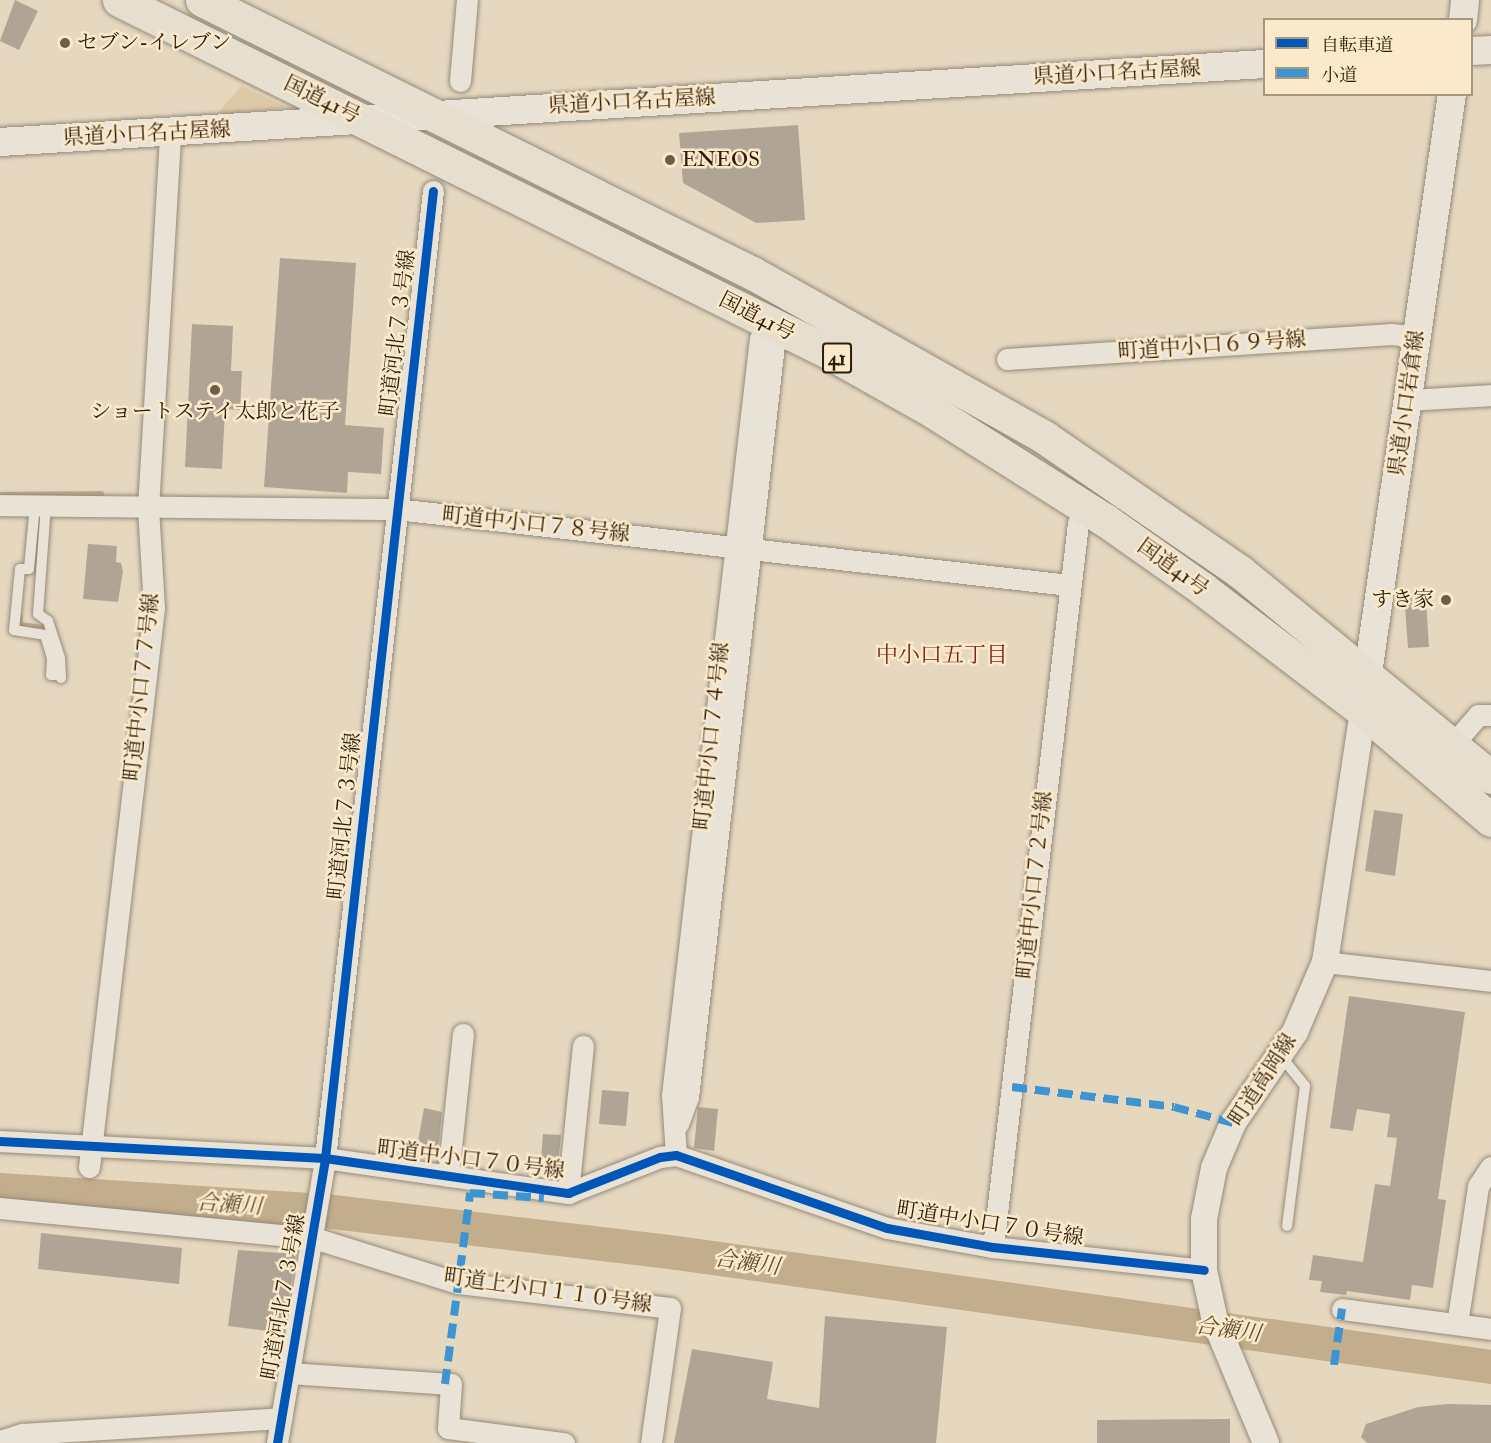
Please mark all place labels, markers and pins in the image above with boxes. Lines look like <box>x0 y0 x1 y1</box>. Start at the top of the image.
place label: セブン-イレブン <box>77 30 233 56</box>
marker: セブン-イレブン <box>58 36 72 50</box>
place label: ENEOS <box>682 147 760 173</box>
marker: ENEOS <box>663 153 677 167</box>
marker: ショートステイ太郎と花子 <box>208 383 222 397</box>
place label: ショートステイ太郎と花子 <box>89 399 341 425</box>
place label: すき家 <box>1371 587 1434 613</box>
marker: すき家 <box>1439 593 1453 607</box>

